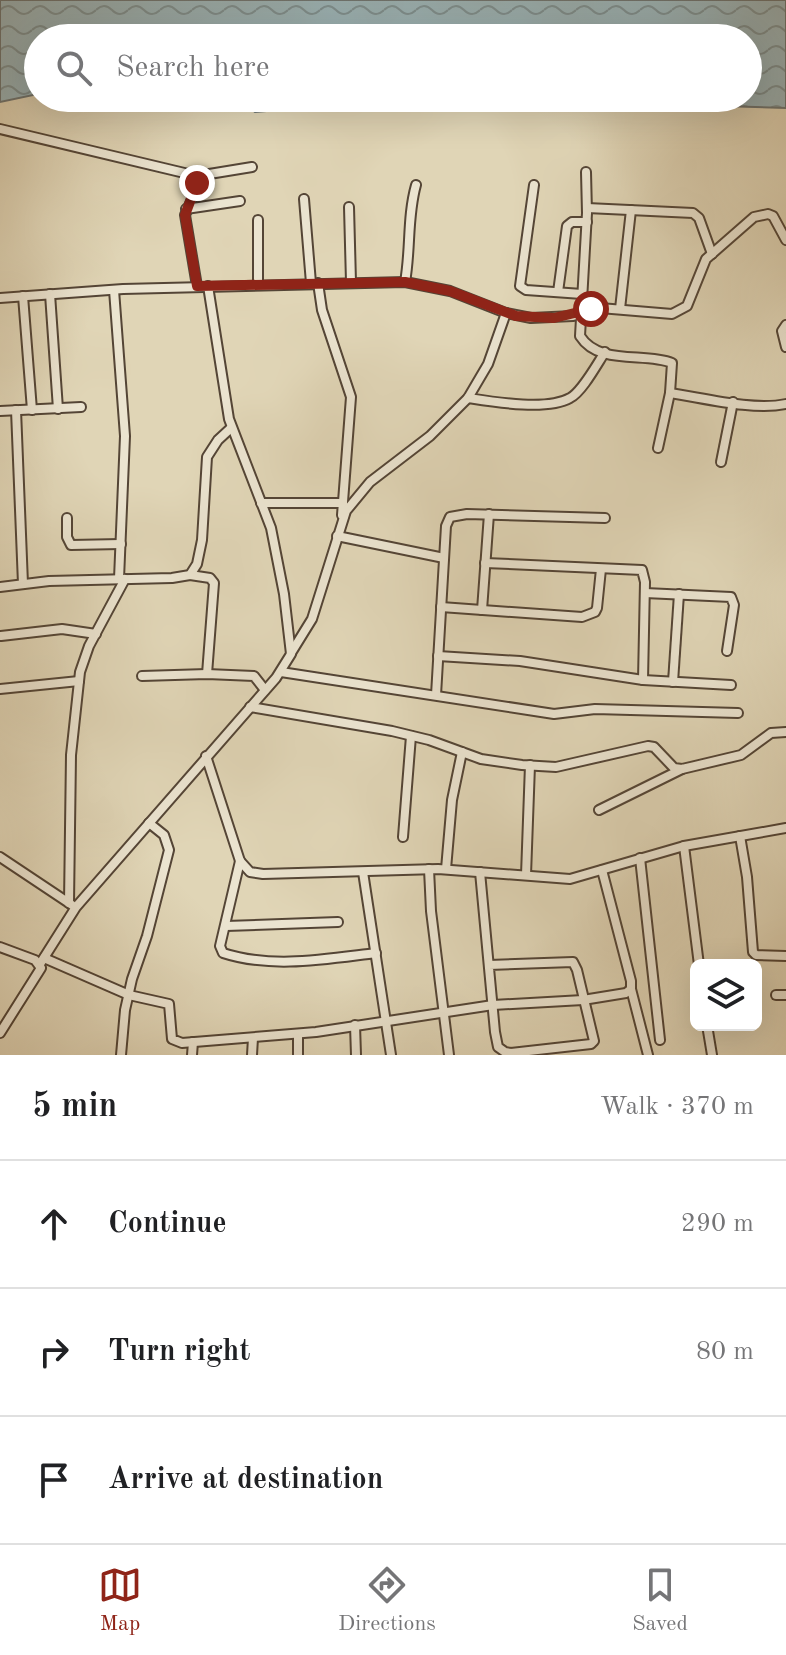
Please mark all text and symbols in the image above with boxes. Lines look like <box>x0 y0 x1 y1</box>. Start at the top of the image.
search box <box>24 24 762 112</box>
icon: search <box>52 46 96 90</box>
text: Search here <box>116 53 270 83</box>
route end <box>179 165 215 201</box>
route start <box>573 291 609 327</box>
map controls <box>690 959 762 1031</box>
button: layers <box>690 959 762 1031</box>
text: 5 min <box>32 1090 117 1124</box>
text: Walk · 370 m <box>600 1094 754 1120</box>
icon: ahead <box>32 1202 76 1246</box>
text: Continue <box>108 1209 227 1239</box>
text: 290 m <box>681 1211 754 1237</box>
icon: right <box>32 1330 76 1374</box>
text: Turn right <box>108 1337 250 1367</box>
text: 80 m <box>696 1339 754 1365</box>
icon: arrive <box>32 1458 76 1502</box>
text: Arrive at destination <box>108 1465 383 1495</box>
tab: Map <box>98 1563 142 1638</box>
tab: Directions <box>338 1563 436 1638</box>
tab: Saved <box>632 1563 688 1638</box>

